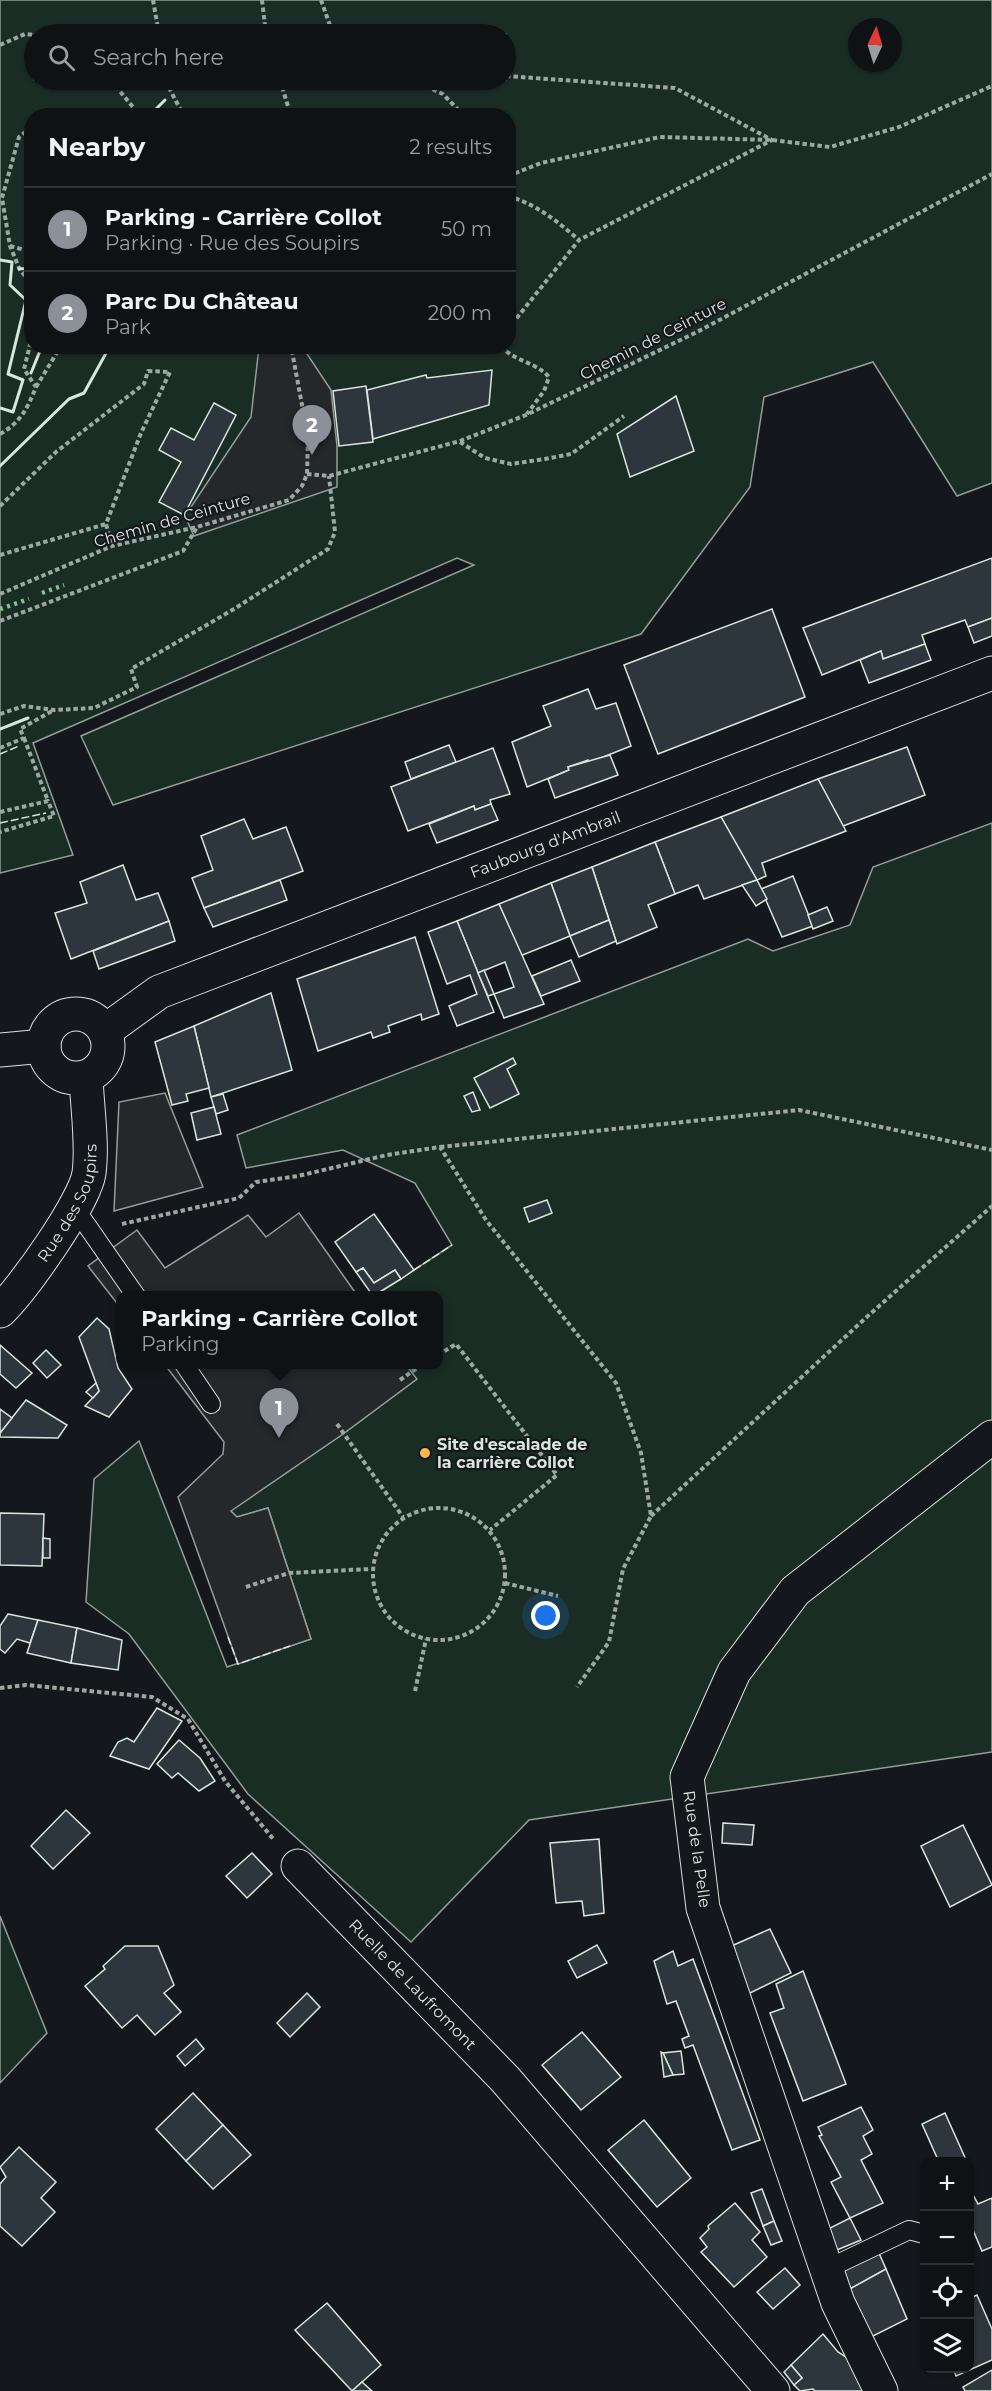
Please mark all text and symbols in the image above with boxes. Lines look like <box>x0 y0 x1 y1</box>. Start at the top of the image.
north arrow <box>848 18 902 72</box>
search box <box>24 24 516 90</box>
icon: search <box>45 41 78 74</box>
text: Search here <box>93 44 224 71</box>
text: Nearby <box>48 131 145 163</box>
text: 2 results <box>409 135 492 159</box>
text: Parking - Carrière Collot <box>105 204 382 231</box>
text: 1 <box>64 217 71 241</box>
text: 50 m <box>441 217 492 241</box>
text: Parking · Rue des Soupirs <box>105 231 360 255</box>
text: Parc Du Château <box>105 288 299 315</box>
street label: Chemin de Ceinture <box>577 294 729 384</box>
text: 2 <box>62 301 73 325</box>
text: 200 m <box>428 301 492 325</box>
text: Park <box>105 315 151 339</box>
pin: 2 <box>292 406 332 455</box>
street label: Chemin de Ceinture <box>92 489 252 551</box>
street label: Faubourg d'Ambrail <box>467 807 623 882</box>
street label: Rue des Soupirs <box>33 1144 100 1265</box>
popup <box>116 1291 443 1369</box>
text: Parking - Carrière Collot <box>141 1305 418 1332</box>
text: Parking <box>141 1332 219 1356</box>
pin: 1 <box>260 1388 298 1438</box>
place label: Site d'escalade de la carrière Collot <box>437 1435 587 1472</box>
marker: Site d'escalade de la carrière Collot <box>418 1446 432 1460</box>
your location <box>531 1601 560 1630</box>
street label: Rue de la Pelle <box>679 1789 715 1909</box>
street label: Ruelle de Laufromont <box>345 1915 481 2054</box>
map controls <box>920 2157 974 2373</box>
button: + <box>920 2157 974 2211</box>
button: − <box>920 2211 974 2265</box>
button: locate <box>920 2265 974 2319</box>
button: layers <box>920 2319 974 2373</box>

